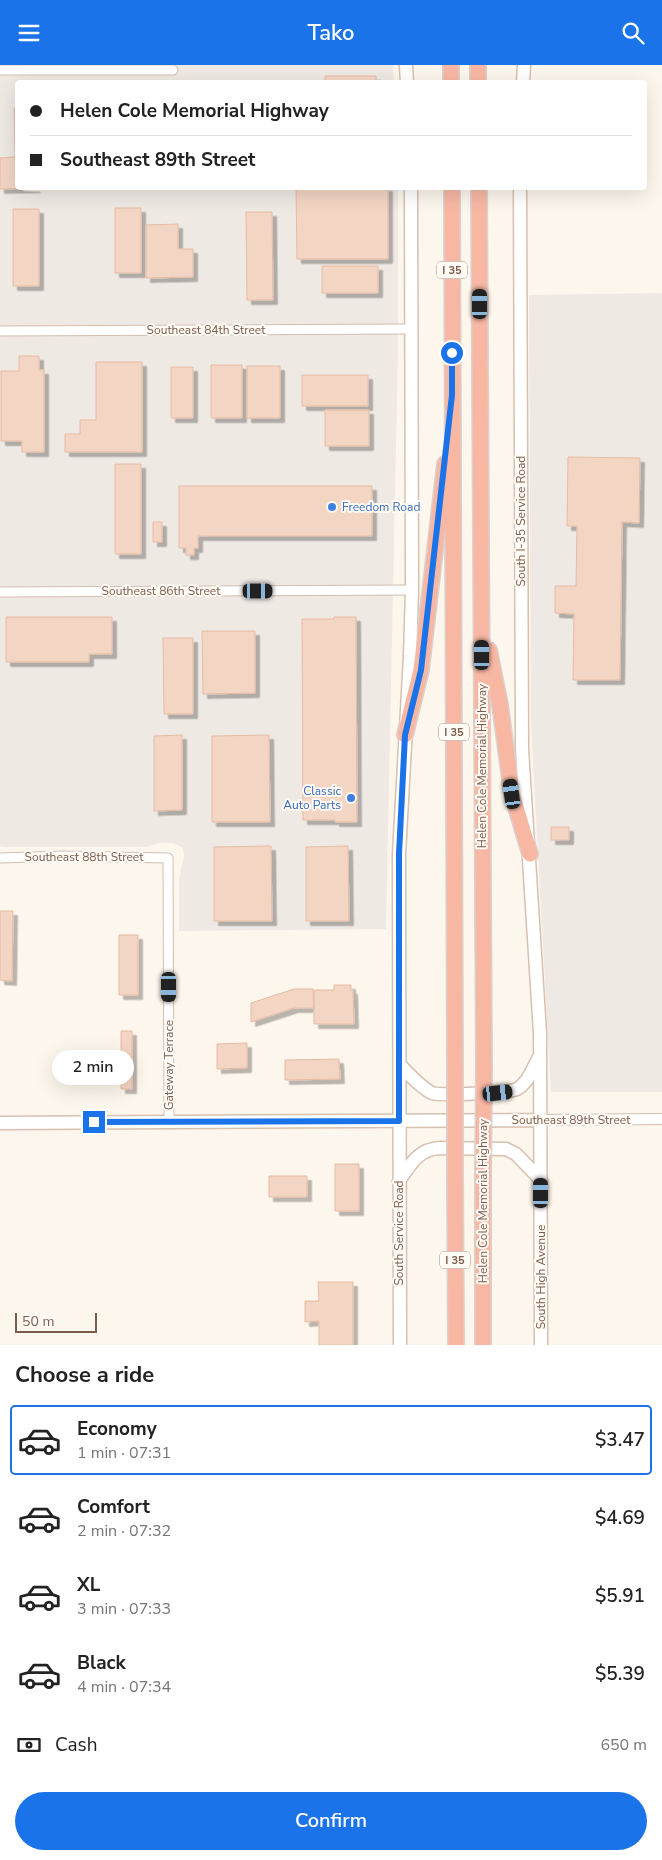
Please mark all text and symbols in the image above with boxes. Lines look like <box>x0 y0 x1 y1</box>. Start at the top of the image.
text: Tako <box>307 18 355 48</box>
icon: menu <box>15 19 43 47</box>
icon: search <box>619 19 647 47</box>
text: Helen Cole Memorial Highway <box>60 98 329 124</box>
text: Southeast 89th Street <box>60 147 255 173</box>
road number: I 35 <box>437 261 467 279</box>
car <box>472 289 487 319</box>
street label: Southeast 84th Street <box>147 322 266 338</box>
route start <box>441 342 463 364</box>
street label: South I-35 Service Road <box>513 456 529 586</box>
place label: Freedom Road <box>342 499 420 515</box>
marker: Freedom Road <box>326 501 338 513</box>
street label: Southeast 86th Street <box>102 583 221 599</box>
car <box>243 584 273 599</box>
car <box>474 640 489 670</box>
street label: Helen Cole Memorial Highway <box>474 683 490 848</box>
road number: I 35 <box>439 724 469 741</box>
car <box>502 778 521 810</box>
place label: Classic Auto Parts <box>283 783 341 813</box>
marker: Classic Auto Parts <box>345 792 357 804</box>
street label: Southeast 88th Street <box>25 849 144 865</box>
car <box>161 972 176 1002</box>
street label: Gateway Terrace <box>161 1020 177 1110</box>
callout: 2 min <box>53 1049 135 1085</box>
text: 2 min <box>73 1056 113 1078</box>
car <box>482 1084 513 1102</box>
route end <box>83 1111 105 1133</box>
street label: Southeast 89th Street <box>512 1112 631 1128</box>
street label: Helen Cole Memorial Highway <box>475 1118 491 1283</box>
car <box>533 1178 548 1208</box>
street label: South Service Road <box>391 1180 407 1286</box>
street label: South High Avenue <box>533 1225 549 1329</box>
road number: I 35 <box>440 1251 470 1269</box>
scale bar <box>15 1310 98 1333</box>
text: 50 m <box>22 1312 54 1331</box>
text: Choose a ride <box>15 1360 154 1390</box>
text: Economy <box>77 1416 157 1442</box>
icon: car <box>17 1418 62 1463</box>
text: $3.47 <box>595 1427 645 1453</box>
text: 1 min · 07:31 <box>77 1442 171 1464</box>
text: Comfort <box>77 1494 150 1520</box>
icon: car <box>17 1496 62 1541</box>
text: $4.69 <box>595 1505 645 1531</box>
text: 2 min · 07:32 <box>77 1520 171 1542</box>
text: XL <box>77 1572 100 1598</box>
icon: car <box>17 1574 62 1619</box>
text: $5.91 <box>595 1583 645 1609</box>
text: 3 min · 07:33 <box>77 1598 171 1620</box>
text: Black <box>77 1650 126 1676</box>
icon: car <box>17 1652 62 1697</box>
text: $5.39 <box>595 1661 645 1687</box>
text: 4 min · 07:34 <box>77 1676 171 1698</box>
icon: cash <box>15 1731 43 1759</box>
text: Cash <box>55 1732 97 1758</box>
text: 650 m <box>600 1734 647 1756</box>
button: Confirm <box>15 1792 647 1850</box>

